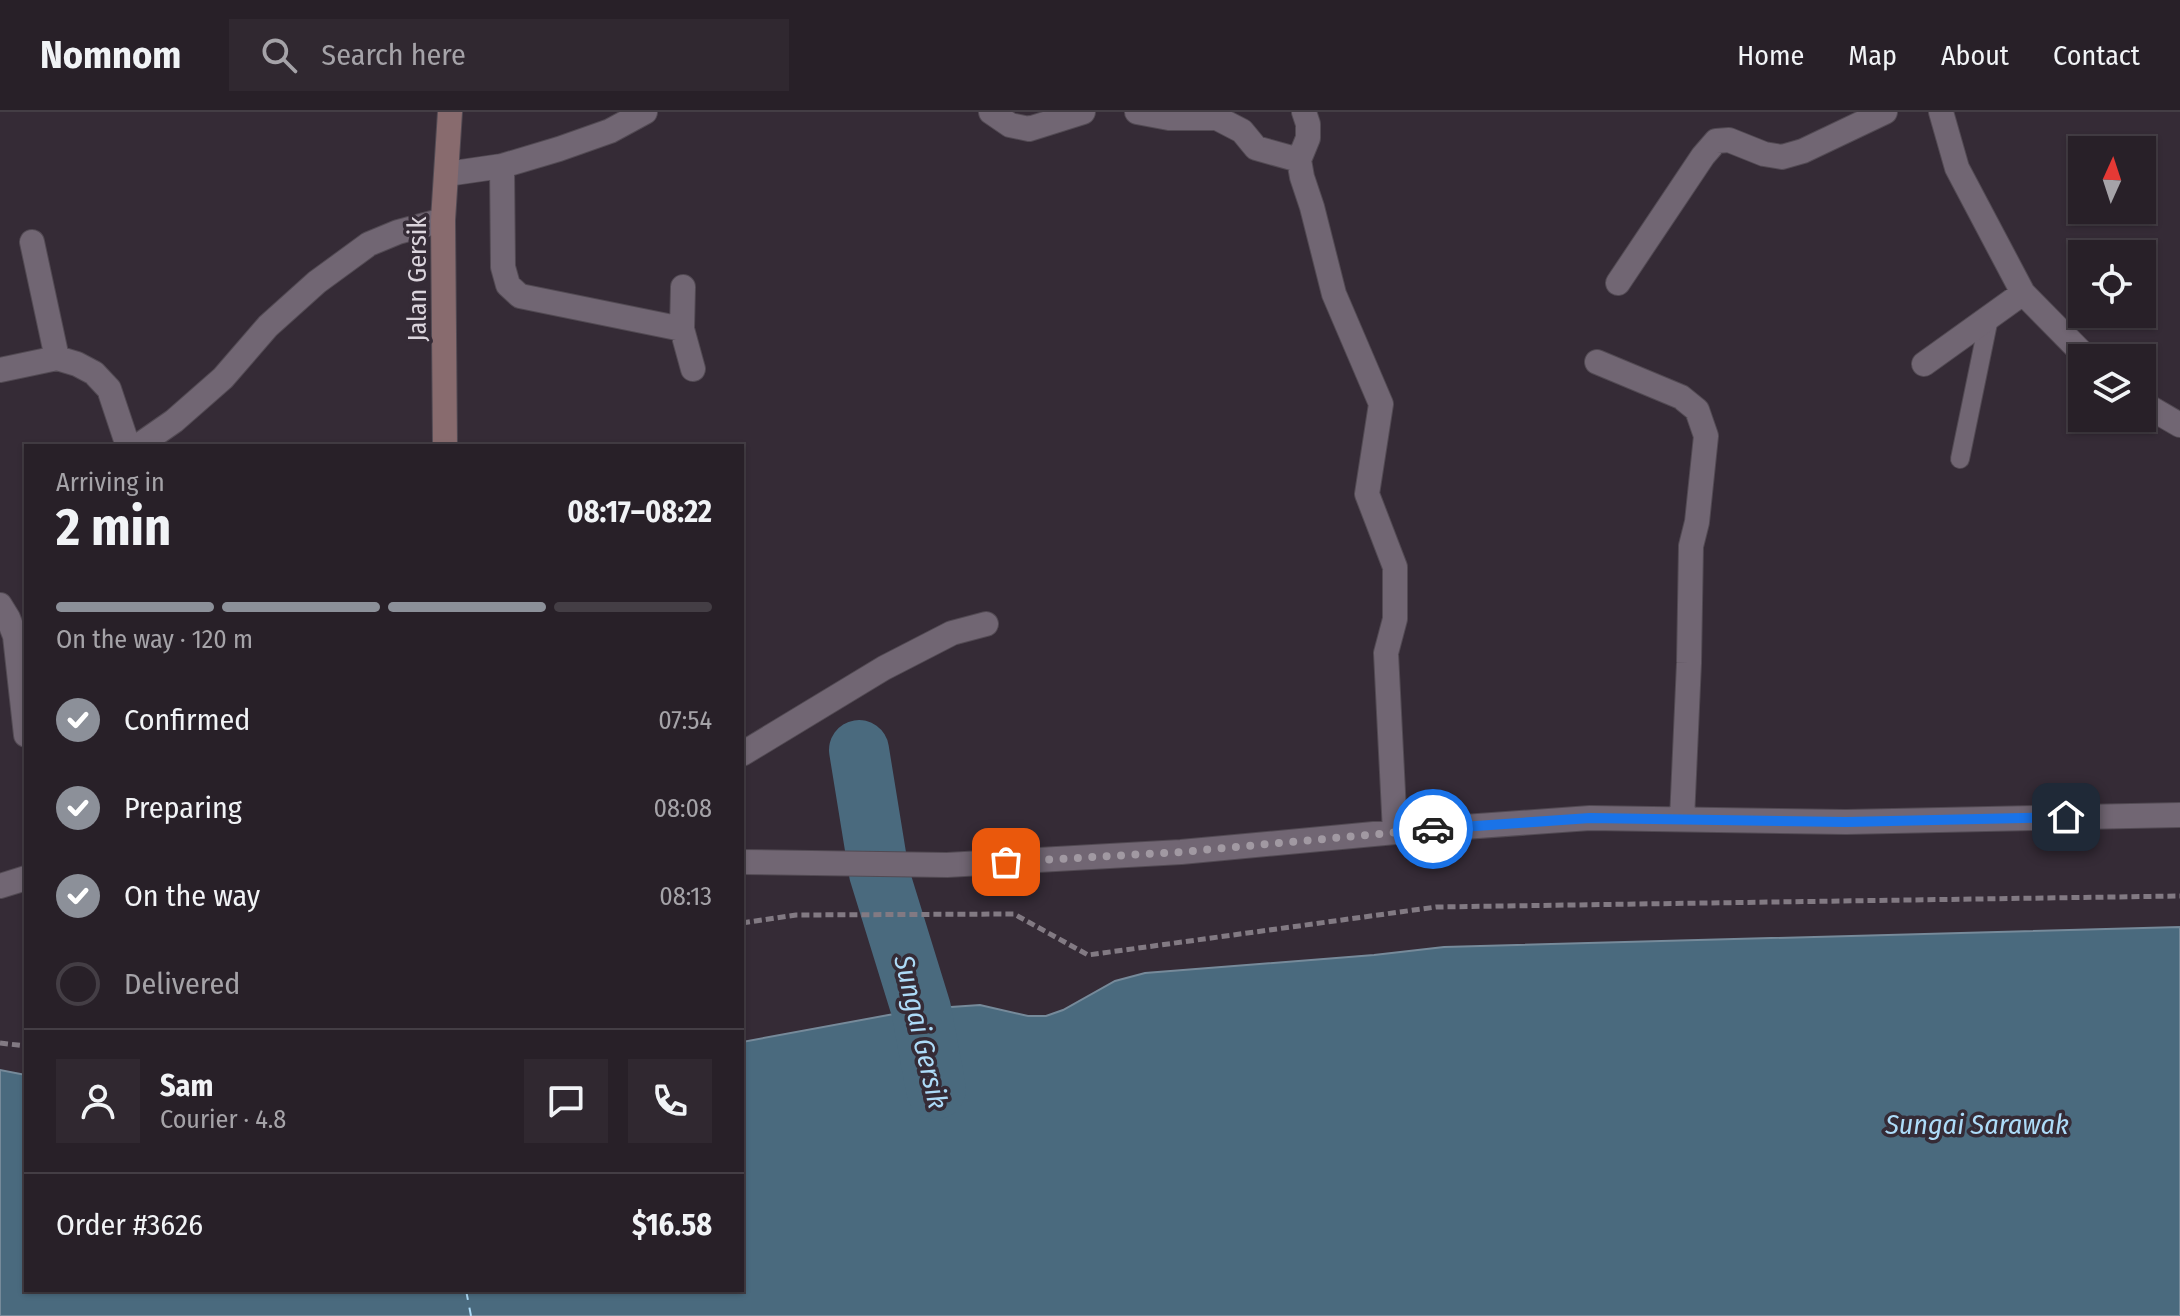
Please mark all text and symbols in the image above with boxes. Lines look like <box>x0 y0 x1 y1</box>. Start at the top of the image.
search box <box>229 19 789 91</box>
text: Nomnom <box>40 32 181 78</box>
icon: search <box>257 33 301 77</box>
text: Search here <box>321 37 466 73</box>
text: Home <box>1737 39 1804 72</box>
text: Map <box>1848 39 1897 72</box>
text: About <box>1941 39 2009 72</box>
text: Contact <box>2053 39 2140 72</box>
north arrow <box>2068 136 2156 224</box>
map controls <box>2068 136 2156 432</box>
street label: Jalan Gersik <box>402 216 433 342</box>
button: locate <box>2068 240 2156 328</box>
button: layers <box>2068 344 2156 432</box>
text: Arriving in <box>56 467 165 498</box>
text: 08:17–08:22 <box>567 494 712 530</box>
text: 2 min <box>56 496 171 559</box>
text: On the way · 120 m <box>56 624 253 655</box>
icon: check <box>56 698 100 742</box>
text: Confirmed <box>124 702 250 738</box>
text: 07:54 <box>658 705 712 736</box>
pin <box>2032 783 2100 851</box>
icon: check <box>56 786 100 830</box>
courier <box>1393 789 1473 869</box>
text: Preparing <box>124 790 242 826</box>
text: 08:08 <box>653 793 712 824</box>
icon: home <box>2044 795 2088 839</box>
icon: car <box>1411 807 1455 851</box>
pin <box>972 828 1040 896</box>
icon: bag <box>984 840 1028 884</box>
icon: check <box>56 874 100 918</box>
text: On the way <box>124 878 260 914</box>
text: 08:13 <box>659 881 712 912</box>
water label: Sungai Gersik <box>887 951 955 1112</box>
text: Delivered <box>124 966 240 1002</box>
button: person <box>56 1059 140 1143</box>
button: chat <box>524 1059 608 1143</box>
button: phone <box>628 1059 712 1143</box>
text: Sam <box>160 1068 213 1104</box>
text: Courier · 4.8 <box>160 1104 286 1135</box>
water label: Sungai Sarawak <box>1884 1108 2069 1141</box>
text: Order #3626 <box>56 1207 203 1243</box>
text: $16.58 <box>632 1207 712 1243</box>

